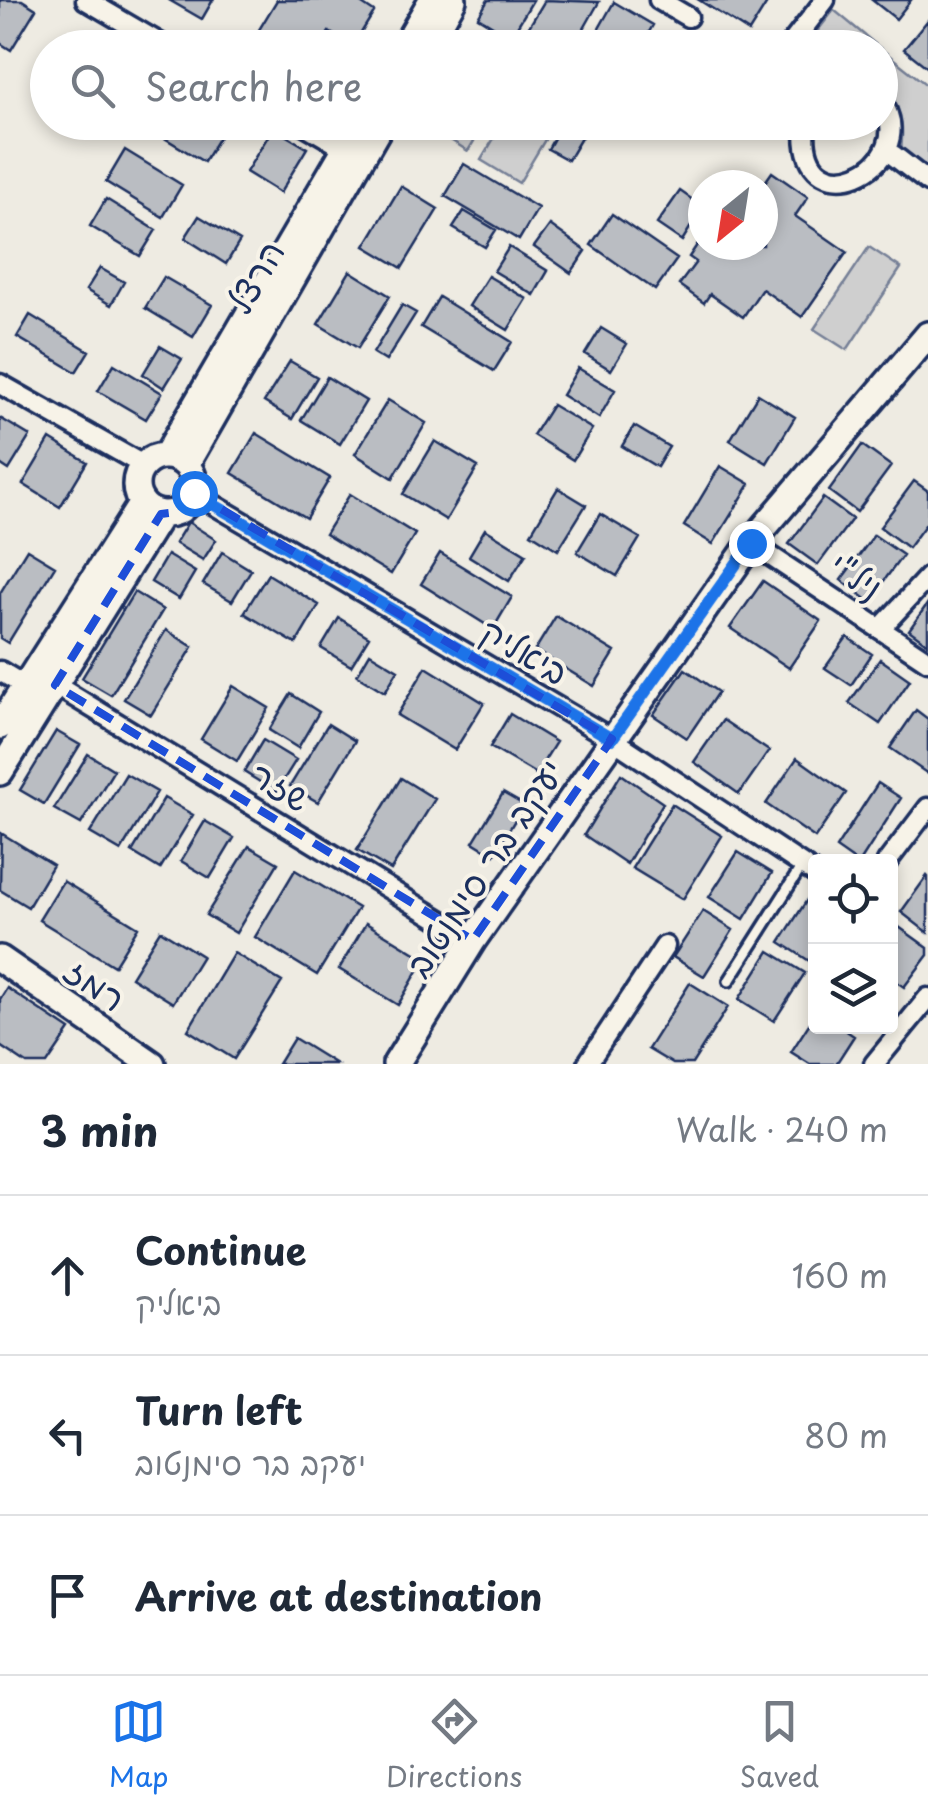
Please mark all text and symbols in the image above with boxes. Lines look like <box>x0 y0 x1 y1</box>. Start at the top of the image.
search box <box>30 30 898 140</box>
text: Search here <box>145 57 362 114</box>
icon: search <box>65 58 120 113</box>
north arrow <box>688 170 778 260</box>
street label: הרצל <box>212 229 296 323</box>
route start <box>172 471 218 517</box>
route end <box>729 521 775 567</box>
street label: ניל"י <box>820 538 894 612</box>
street label: ביאליק <box>471 603 579 697</box>
street label: שזר <box>241 747 321 823</box>
street label: יעקב בר סימנטוב <box>390 747 576 987</box>
map controls <box>808 854 898 1034</box>
button: locate <box>808 854 898 944</box>
street label: רמז <box>54 943 138 1023</box>
button: layers <box>808 944 898 1034</box>
text: 3 min <box>40 1098 158 1161</box>
text: Walk · 240 m <box>676 1105 888 1153</box>
text: Continue <box>135 1221 306 1278</box>
icon: ahead <box>40 1248 95 1303</box>
text: 160 m <box>792 1251 888 1299</box>
text: ביאליק <box>135 1278 221 1326</box>
text: Turn left <box>135 1381 303 1438</box>
icon: left <box>40 1408 95 1463</box>
text: 80 m <box>804 1411 888 1459</box>
text: יעקב בר סימנטוב <box>135 1438 366 1486</box>
text: Arrive at destination <box>135 1567 543 1624</box>
icon: arrive <box>40 1568 95 1623</box>
tab: Map <box>109 1694 169 1797</box>
tab: Directions <box>386 1694 522 1797</box>
tab: Saved <box>740 1694 819 1797</box>

